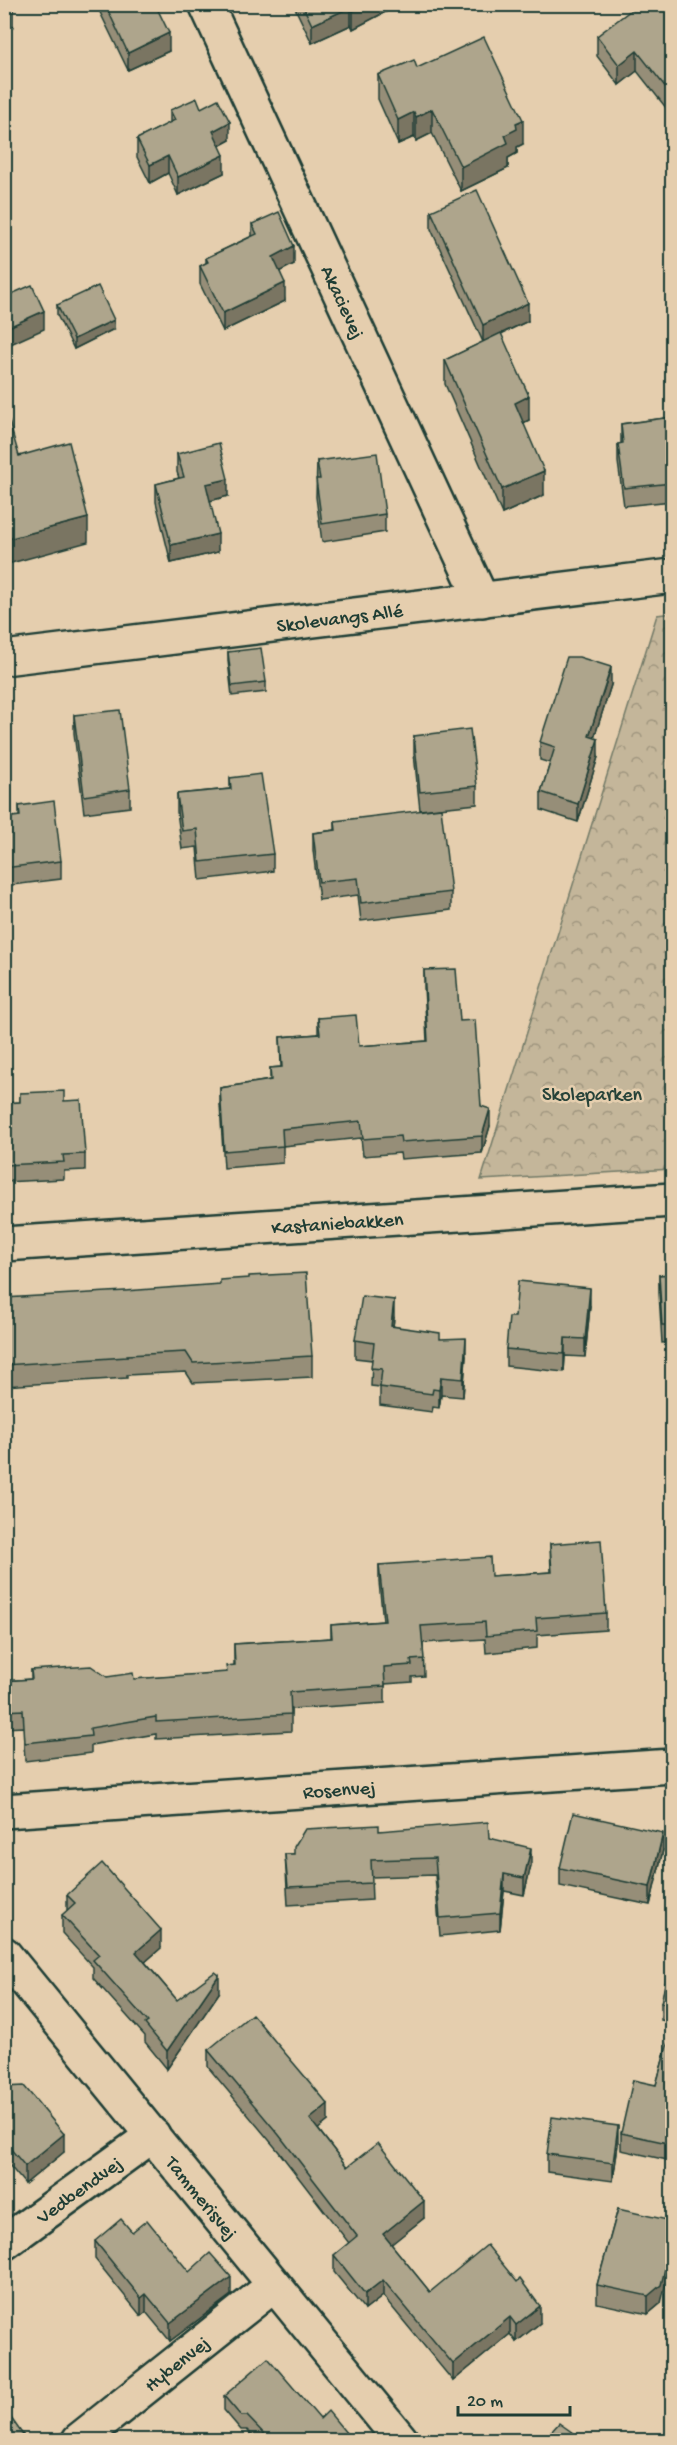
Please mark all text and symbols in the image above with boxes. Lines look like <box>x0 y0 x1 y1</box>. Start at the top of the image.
street label: Akacievej <box>314 263 368 343</box>
street label: Skolevangs Allé <box>275 601 405 639</box>
park label: Skoleparken <box>542 1085 643 1108</box>
street label: Kastaniebakken <box>271 1210 405 1241</box>
street label: Rosenvej <box>302 1778 377 1806</box>
street label: Tammerisvej <box>158 2152 241 2246</box>
street label: Vedbendvej <box>32 2153 128 2231</box>
street label: Hybenvej <box>141 2333 215 2398</box>
scale bar <box>458 2379 570 2417</box>
text: 20 m <box>467 2392 503 2413</box>

